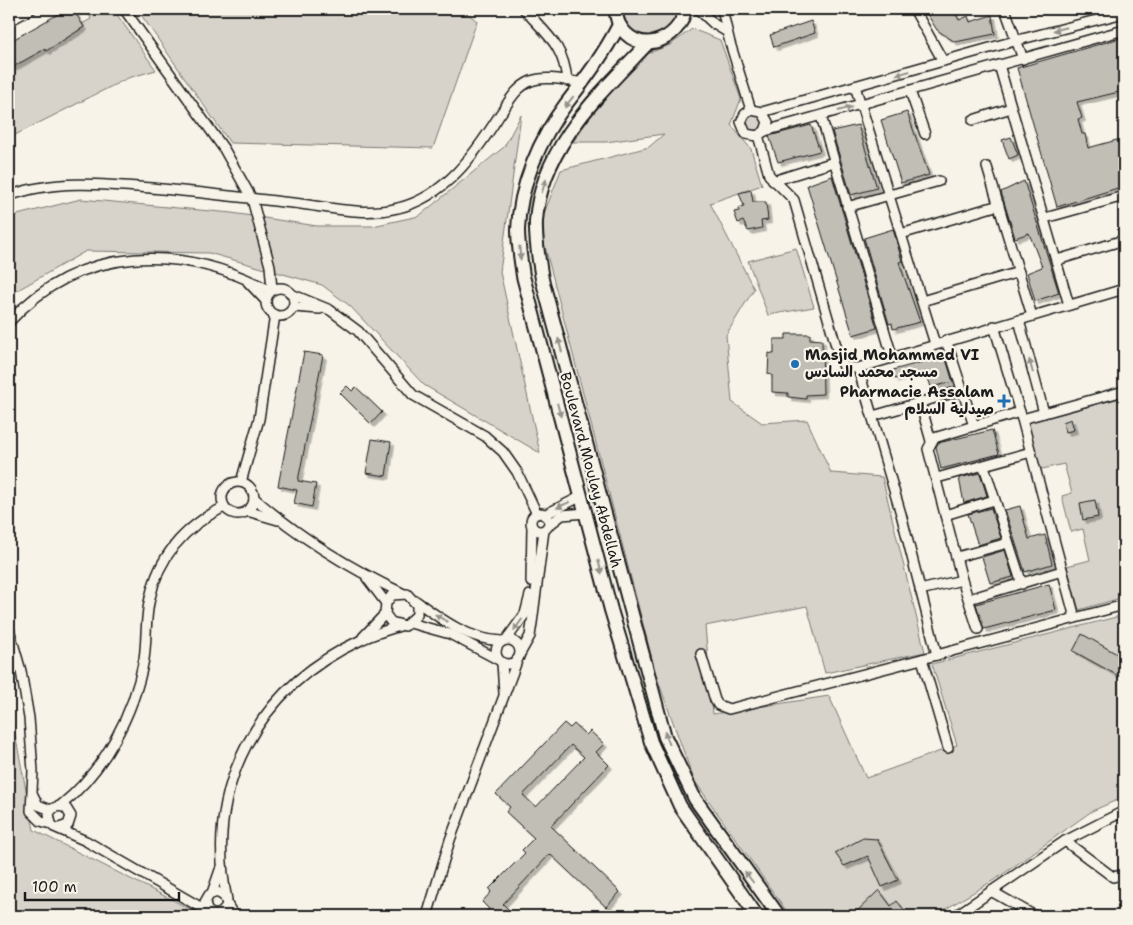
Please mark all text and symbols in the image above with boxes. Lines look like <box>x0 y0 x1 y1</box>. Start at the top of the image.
one-way arrow <box>1053 25 1068 33</box>
one-way arrow <box>896 69 911 77</box>
one-way arrow <box>563 95 574 108</box>
one-way arrow <box>838 104 853 112</box>
one-way arrow <box>541 179 548 194</box>
one-way arrow <box>516 245 524 261</box>
one-way arrow <box>556 338 564 353</box>
place label: Masjid Mohammed VI مسجد محمد السادس <box>805 345 979 382</box>
marker: Masjid Mohammed VI مسجد محمد السادس <box>789 358 801 370</box>
one-way arrow <box>1027 359 1035 374</box>
street label: Boulevard Moulay Abdellah <box>555 370 627 570</box>
place label: Pharmacie Assalam صيدلية السلام <box>840 382 994 420</box>
marker: Pharmacie Assalam صيدلية السلام <box>998 395 1010 407</box>
one-way arrow <box>555 403 563 418</box>
one-way arrow <box>556 502 570 510</box>
one-way arrow <box>597 560 605 575</box>
one-way arrow <box>435 614 448 623</box>
one-way arrow <box>513 618 523 632</box>
one-way arrow <box>662 731 670 746</box>
scale bar <box>25 870 179 902</box>
one-way arrow <box>744 871 755 884</box>
text: 100 m <box>32 877 77 897</box>

